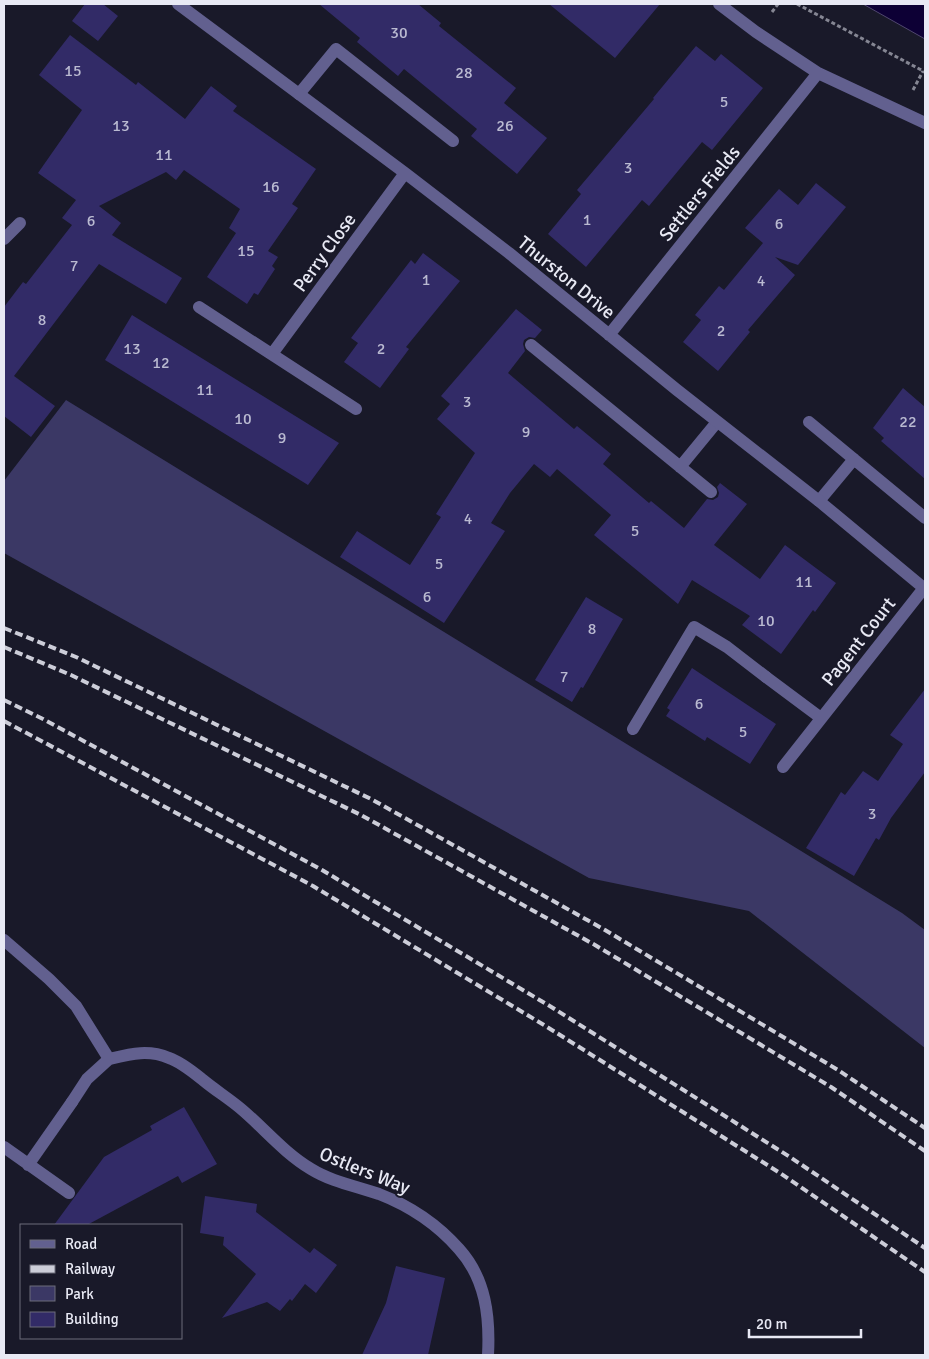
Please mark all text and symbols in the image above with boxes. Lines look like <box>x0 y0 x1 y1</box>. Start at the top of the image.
house number: 30 <box>390 23 408 43</box>
house number: 15 <box>64 61 82 81</box>
house number: 28 <box>455 63 473 83</box>
house number: 5 <box>720 92 728 112</box>
house number: 13 <box>112 116 130 136</box>
house number: 26 <box>496 116 514 136</box>
street label: Settlers Fields <box>654 141 746 246</box>
house number: 11 <box>155 145 173 165</box>
house number: 3 <box>624 158 632 178</box>
house number: 16 <box>262 177 280 197</box>
street label: Perry Close <box>288 208 362 297</box>
house number: 1 <box>583 210 591 230</box>
house number: 6 <box>87 211 95 231</box>
house number: 6 <box>775 214 783 234</box>
street label: Thurston Drive <box>513 231 620 324</box>
house number: 15 <box>237 241 255 261</box>
house number: 7 <box>70 256 78 276</box>
house number: 1 <box>422 270 430 290</box>
house number: 4 <box>757 271 766 291</box>
house number: 8 <box>38 310 46 330</box>
house number: 2 <box>717 321 725 341</box>
house number: 13 <box>123 339 141 359</box>
house number: 2 <box>377 339 385 359</box>
house number: 12 <box>152 353 170 373</box>
house number: 11 <box>196 380 214 400</box>
house number: 3 <box>463 392 471 412</box>
house number: 10 <box>234 409 252 429</box>
house number: 22 <box>899 412 917 432</box>
house number: 9 <box>522 422 530 442</box>
house number: 9 <box>278 428 286 448</box>
house number: 4 <box>464 509 473 529</box>
house number: 5 <box>631 521 639 541</box>
house number: 5 <box>435 554 443 574</box>
house number: 11 <box>795 572 813 592</box>
house number: 6 <box>423 587 431 607</box>
street label: Pagent Court <box>817 592 901 691</box>
house number: 10 <box>757 611 775 631</box>
house number: 8 <box>588 619 596 639</box>
house number: 7 <box>560 667 568 687</box>
house number: 6 <box>695 694 703 714</box>
house number: 5 <box>739 722 747 742</box>
house number: 3 <box>868 804 876 824</box>
street label: Ostlers Way <box>316 1142 414 1200</box>
legend <box>20 1224 182 1339</box>
text: Road <box>65 1235 97 1253</box>
text: Railway <box>65 1260 115 1278</box>
text: Park <box>65 1285 94 1303</box>
scale bar <box>749 1306 862 1338</box>
text: Building <box>65 1310 119 1328</box>
text: 20 m <box>756 1315 787 1333</box>

